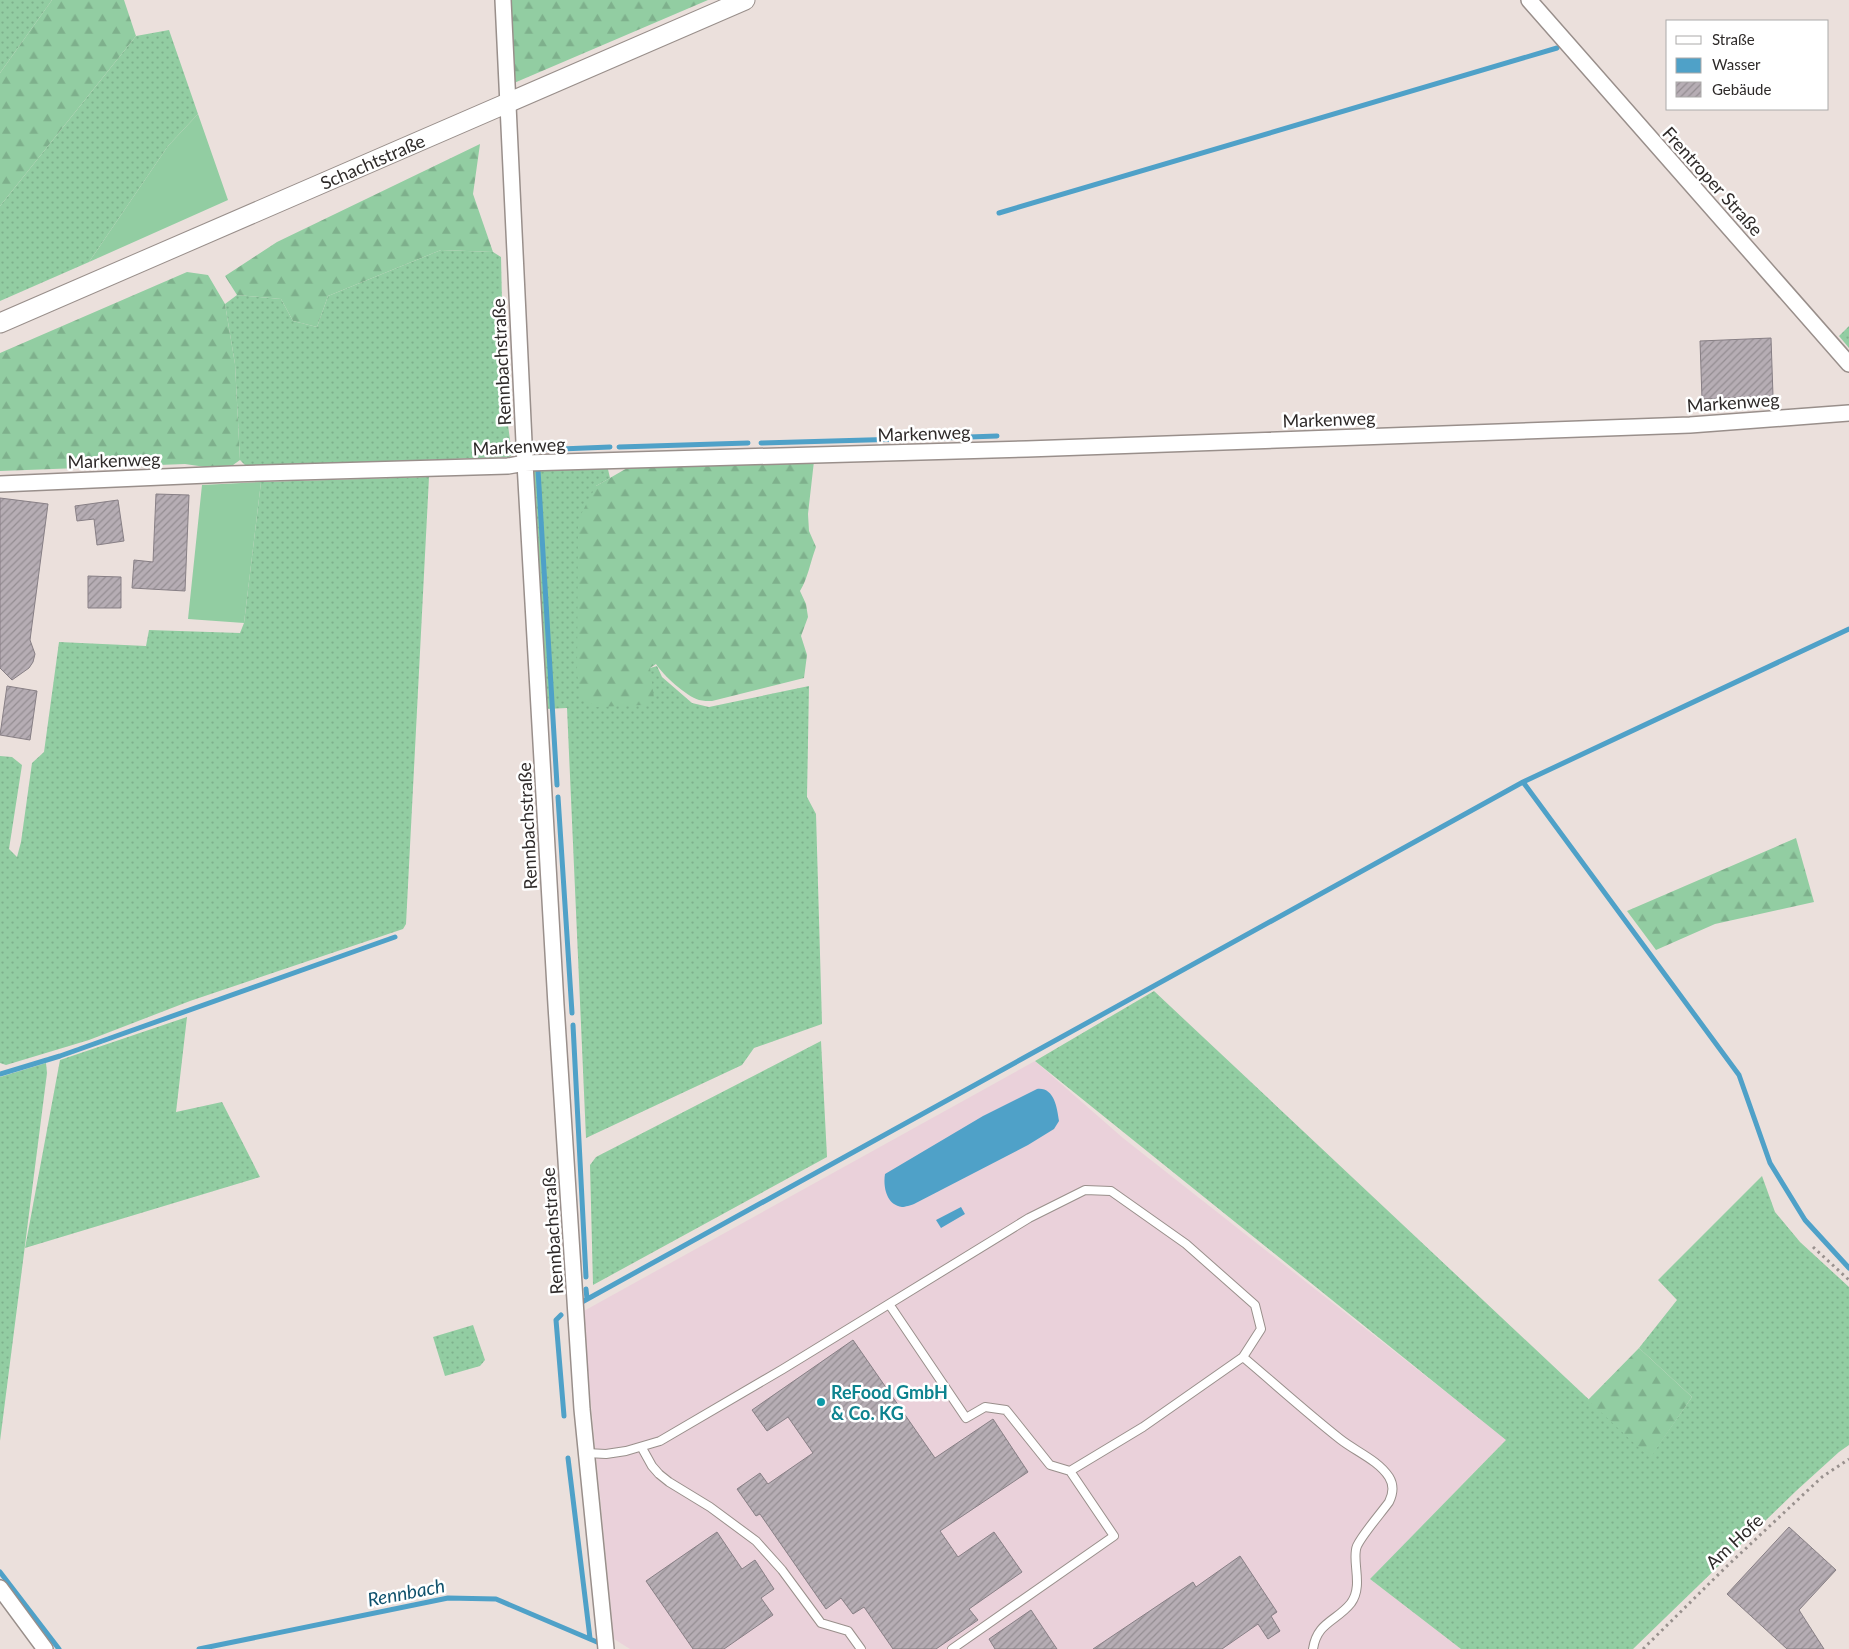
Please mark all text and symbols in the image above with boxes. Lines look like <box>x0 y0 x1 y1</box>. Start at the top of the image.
legend <box>1666 20 1829 110</box>
text: Straße <box>1712 30 1755 48</box>
text: Wasser <box>1712 55 1761 73</box>
text: Gebäude <box>1712 80 1771 98</box>
street label: Frentroper Straße <box>1658 122 1768 240</box>
street label: Schachtstraße <box>317 129 428 194</box>
street label: Rennbachstraße <box>487 298 515 426</box>
street label: Markenweg <box>1686 388 1780 416</box>
street label: Markenweg <box>1282 406 1376 432</box>
street label: Markenweg <box>877 420 971 446</box>
street label: Markenweg <box>472 433 566 459</box>
street label: Markenweg <box>67 447 161 473</box>
street label: Rennbachstraße <box>513 762 541 890</box>
street label: Rennbachstraße <box>537 1167 567 1295</box>
place label: ReFood GmbH & Co. KG <box>831 1381 948 1424</box>
marker: ReFood GmbH & Co. KG <box>815 1396 827 1408</box>
street label: Am Hofe <box>1701 1509 1767 1573</box>
water label: Rennbach <box>365 1573 447 1611</box>

